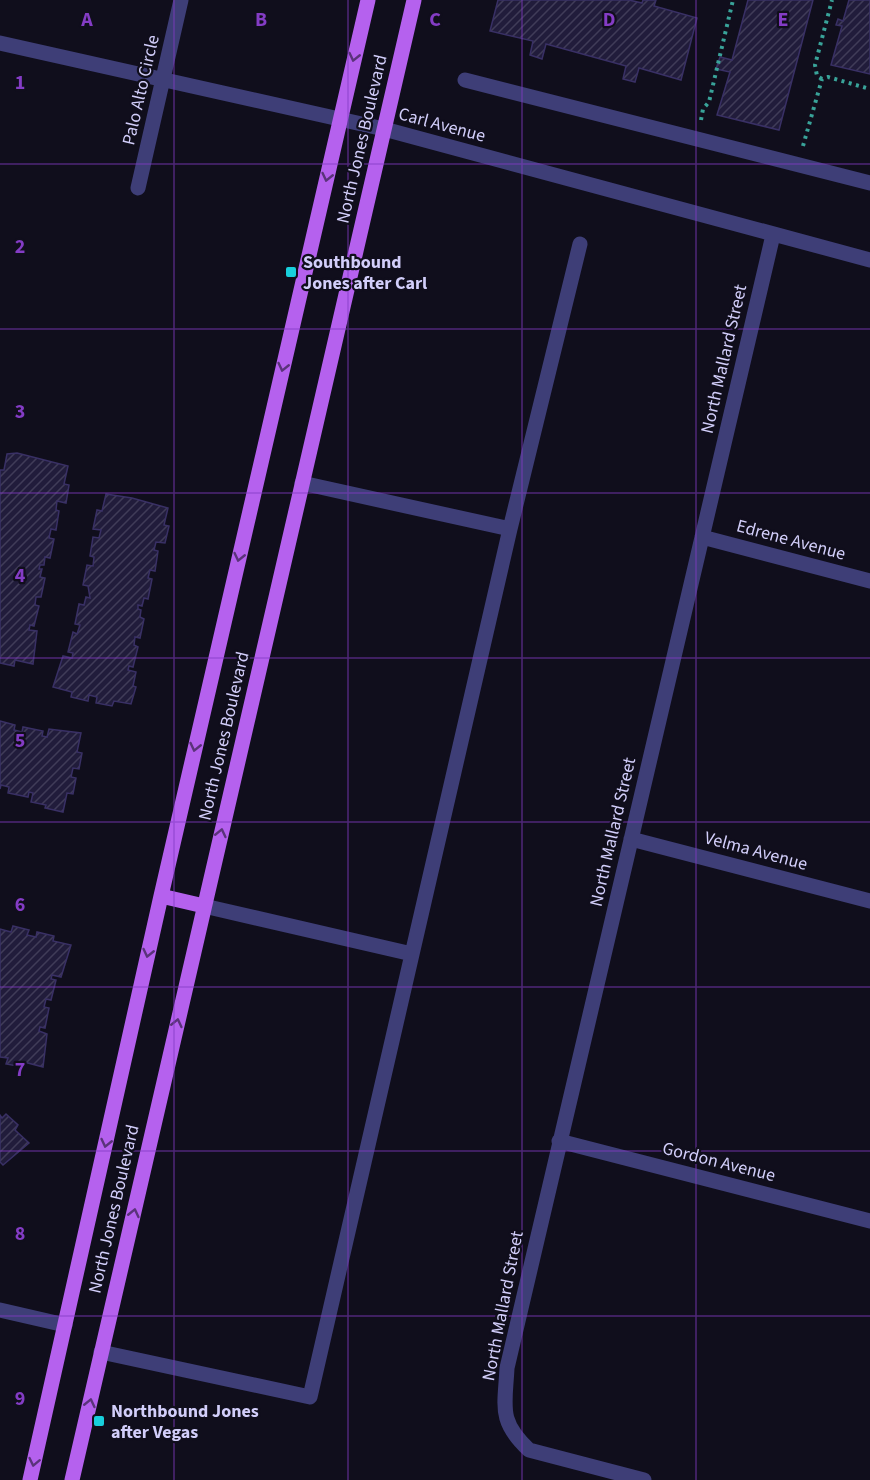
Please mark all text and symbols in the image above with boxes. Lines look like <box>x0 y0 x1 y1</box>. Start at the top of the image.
text: A <box>80 6 93 34</box>
text: B <box>255 6 267 34</box>
text: C <box>429 6 441 34</box>
text: D <box>603 6 615 34</box>
text: E <box>778 6 788 34</box>
street label: Palo Alto Circle <box>116 32 166 148</box>
street label: North Jones Boulevard <box>330 52 394 226</box>
one-way arrow <box>349 52 362 62</box>
text: 1 <box>15 69 25 97</box>
street label: Carl Avenue <box>396 101 488 149</box>
one-way arrow <box>321 171 334 181</box>
text: 2 <box>15 233 25 261</box>
place label: Southbound Jones after Carl <box>303 250 427 296</box>
marker: Southbound Jones after Carl <box>284 265 298 279</box>
street label: North Mallard Street <box>695 282 753 436</box>
one-way arrow <box>277 361 290 371</box>
text: 3 <box>15 398 25 426</box>
street label: Edrene Avenue <box>734 513 848 567</box>
one-way arrow <box>233 551 246 561</box>
text: 4 <box>15 562 26 590</box>
street label: North Jones Boulevard <box>192 649 256 823</box>
text: 5 <box>15 727 25 755</box>
one-way arrow <box>189 741 202 751</box>
street label: North Mallard Street <box>584 755 642 909</box>
street label: Velma Avenue <box>702 825 810 877</box>
one-way arrow <box>214 828 227 838</box>
text: 6 <box>15 891 25 919</box>
one-way arrow <box>142 947 155 957</box>
one-way arrow <box>170 1018 183 1028</box>
text: 7 <box>15 1056 25 1084</box>
street label: North Jones Boulevard <box>82 1122 146 1296</box>
street label: Gordon Avenue <box>660 1136 778 1188</box>
one-way arrow <box>100 1138 113 1148</box>
one-way arrow <box>126 1208 139 1218</box>
text: 8 <box>15 1220 25 1248</box>
street label: North Mallard Street <box>476 1229 530 1383</box>
text: 9 <box>15 1385 25 1413</box>
one-way arrow <box>82 1398 95 1408</box>
place label: Northbound Jones after Vegas <box>111 1399 259 1445</box>
marker: Northbound Jones after Vegas <box>92 1414 106 1428</box>
one-way arrow <box>28 1457 41 1467</box>

